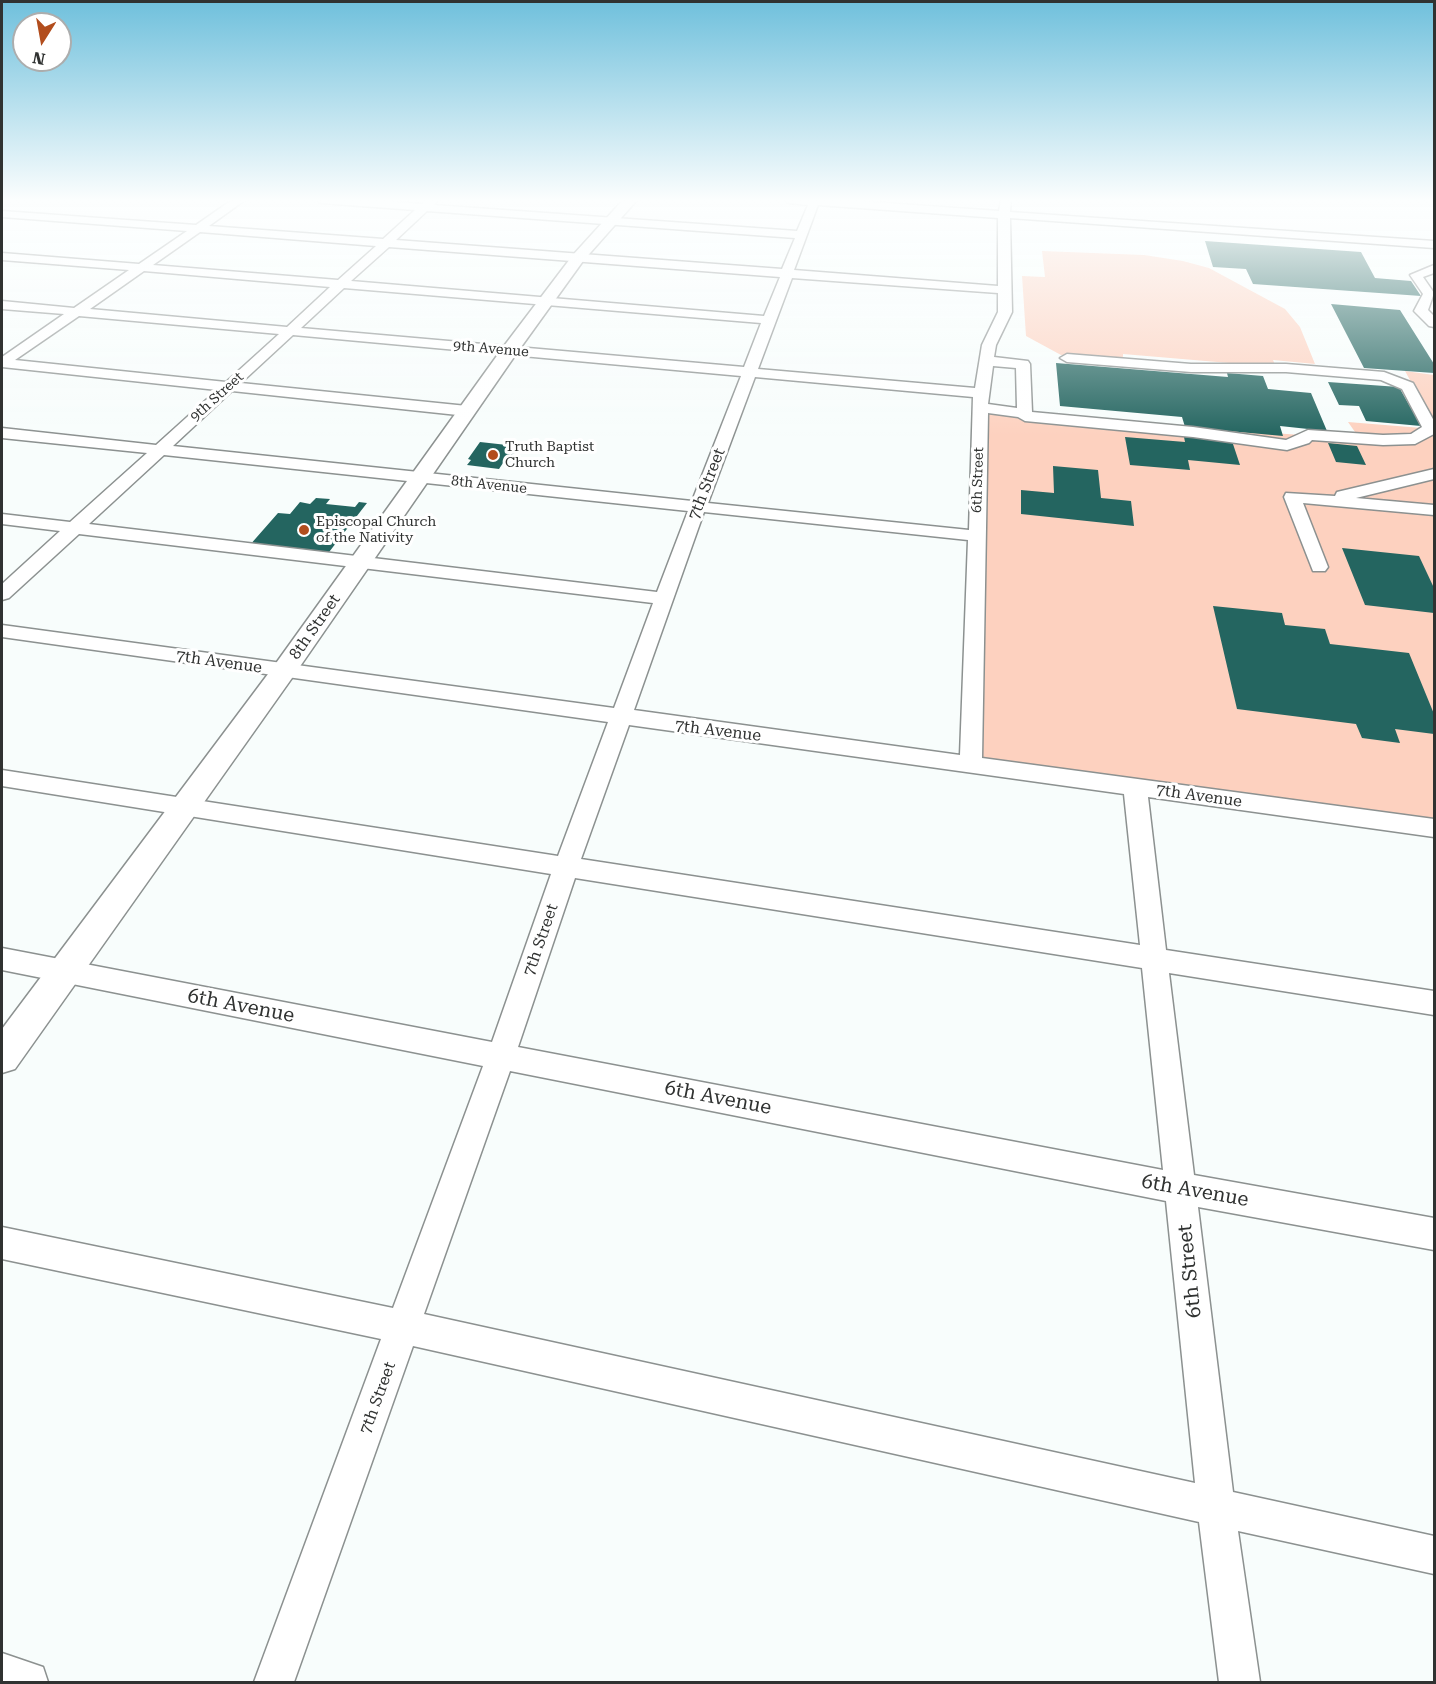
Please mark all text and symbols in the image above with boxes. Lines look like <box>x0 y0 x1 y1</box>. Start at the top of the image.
north arrow <box>12 12 72 72</box>
text: N <box>31 48 47 69</box>
street label: 9th Avenue <box>452 337 530 361</box>
street label: 9th Street <box>187 369 247 425</box>
place label: Truth Baptist Church <box>505 439 594 472</box>
street label: 7th Street <box>685 445 729 523</box>
street label: 6th Street <box>968 447 988 513</box>
marker: Truth Baptist Church <box>486 448 500 462</box>
street label: 8th Avenue <box>450 473 528 497</box>
place label: Episcopal Church of the Nativity <box>316 514 436 546</box>
marker: Episcopal Church of the Nativity <box>297 523 311 537</box>
street label: 8th Street <box>286 591 344 663</box>
street label: 7th Avenue <box>175 646 263 678</box>
street label: 7th Avenue <box>674 716 762 746</box>
street label: 7th Avenue <box>1155 780 1243 812</box>
street label: 7th Street <box>520 901 562 979</box>
street label: 6th Avenue <box>186 984 296 1028</box>
street label: 6th Avenue <box>663 1076 773 1120</box>
street label: 6th Avenue <box>1140 1170 1250 1212</box>
street label: 6th Street <box>1173 1223 1207 1319</box>
street label: 7th Street <box>356 1359 400 1437</box>

